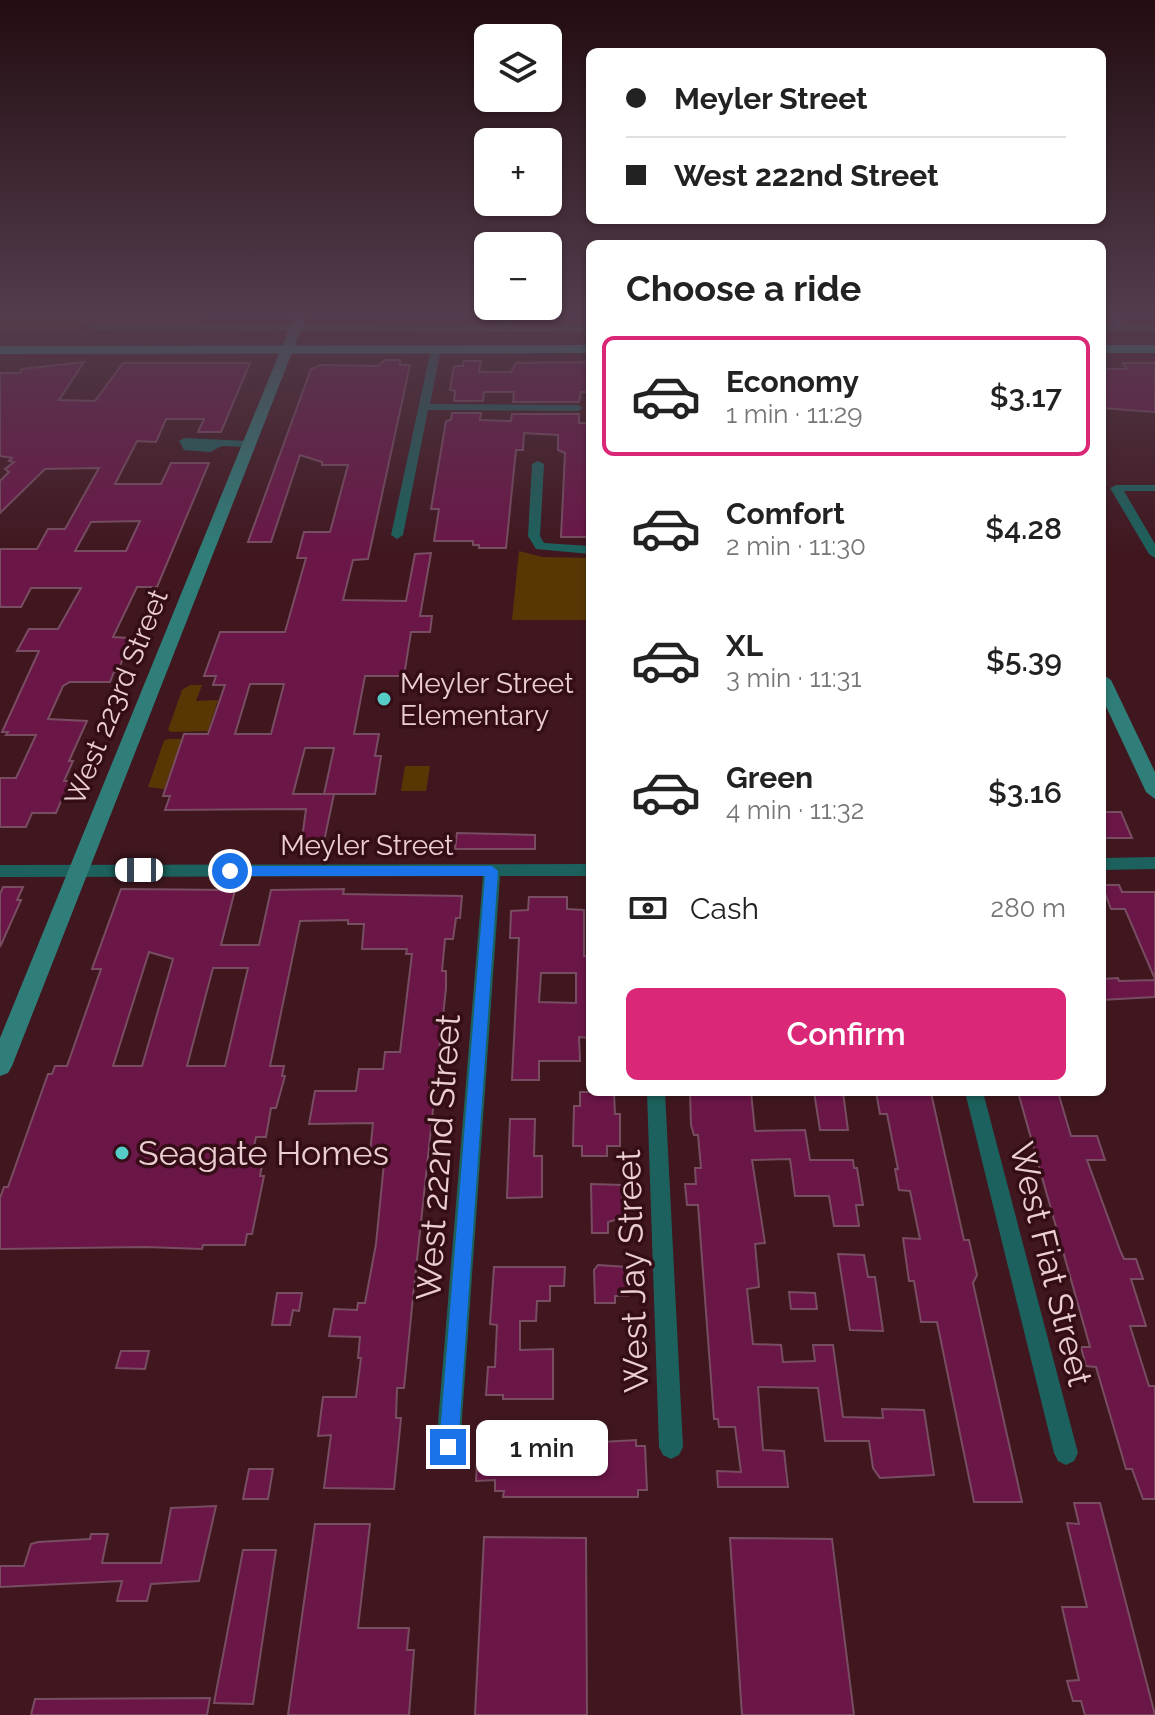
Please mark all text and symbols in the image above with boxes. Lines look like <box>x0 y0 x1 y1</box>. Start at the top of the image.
map controls <box>474 24 562 320</box>
button: layers <box>474 24 562 112</box>
text: Meyler Street <box>674 81 868 116</box>
button: + <box>474 128 562 216</box>
text: West 222nd Street <box>674 158 939 193</box>
button: − <box>474 232 562 320</box>
text: Choose a ride <box>626 267 861 309</box>
icon: car <box>630 360 702 432</box>
text: Economy <box>726 364 859 399</box>
text: $3.17 <box>990 379 1062 414</box>
text: 1 min · 11:29 <box>726 399 863 429</box>
icon: car <box>630 492 702 564</box>
text: Comfort <box>726 496 845 531</box>
text: $4.28 <box>985 511 1062 546</box>
text: 2 min · 11:30 <box>726 531 866 561</box>
street label: West 223rd Street <box>58 584 175 810</box>
icon: car <box>630 624 702 696</box>
text: XL <box>726 628 763 663</box>
text: $5.39 <box>986 643 1062 678</box>
text: 3 min · 11:31 <box>726 663 862 693</box>
place label: Meyler Street Elementary <box>400 667 574 732</box>
marker: Meyler Street Elementary <box>375 690 393 708</box>
icon: car <box>630 756 702 828</box>
text: Green <box>726 760 813 795</box>
text: $3.16 <box>988 775 1062 810</box>
text: 4 min · 11:32 <box>726 795 864 825</box>
street label: Meyler Street <box>280 829 454 862</box>
route start <box>212 853 248 889</box>
car <box>115 858 163 882</box>
icon: cash <box>626 886 670 930</box>
text: Cash <box>690 891 759 926</box>
text: 280 m <box>991 893 1066 923</box>
button: Confirm <box>626 988 1066 1080</box>
street label: West 222nd Street <box>408 1012 468 1301</box>
place label: Seagate Homes <box>138 1133 389 1173</box>
street label: West Fiat Street <box>1001 1138 1101 1391</box>
marker: Seagate Homes <box>113 1144 131 1162</box>
street label: West Jay Street <box>608 1148 656 1393</box>
callout: 1 min <box>476 1419 608 1475</box>
route end <box>430 1429 466 1465</box>
text: 1 min <box>510 1433 574 1463</box>

